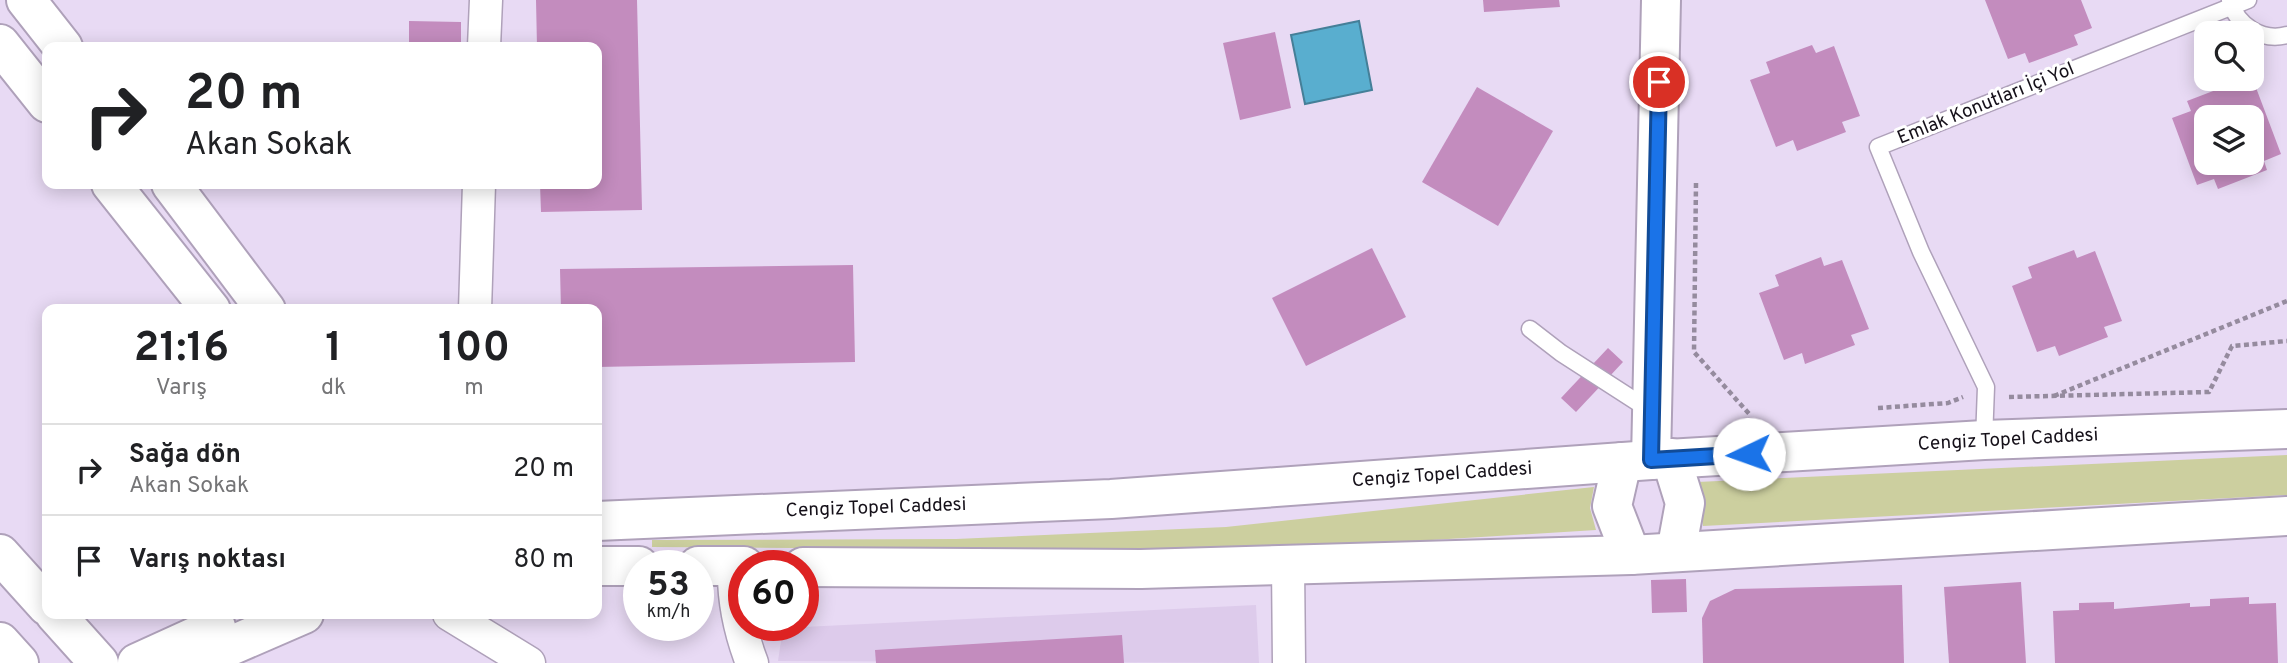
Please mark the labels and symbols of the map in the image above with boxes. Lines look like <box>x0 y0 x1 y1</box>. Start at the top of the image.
pin <box>1629 52 1689 112</box>
street label: Emlak Konutları İçi Yol <box>1894 57 2078 151</box>
position arrow <box>1712 417 1786 491</box>
street label: Cengiz Topel Caddesi <box>1917 423 2099 457</box>
street label: Cengiz Topel Caddesi <box>1351 457 1533 493</box>
street label: Cengiz Topel Caddesi <box>785 493 967 523</box>
speed limit sign: 60 <box>728 550 819 641</box>

